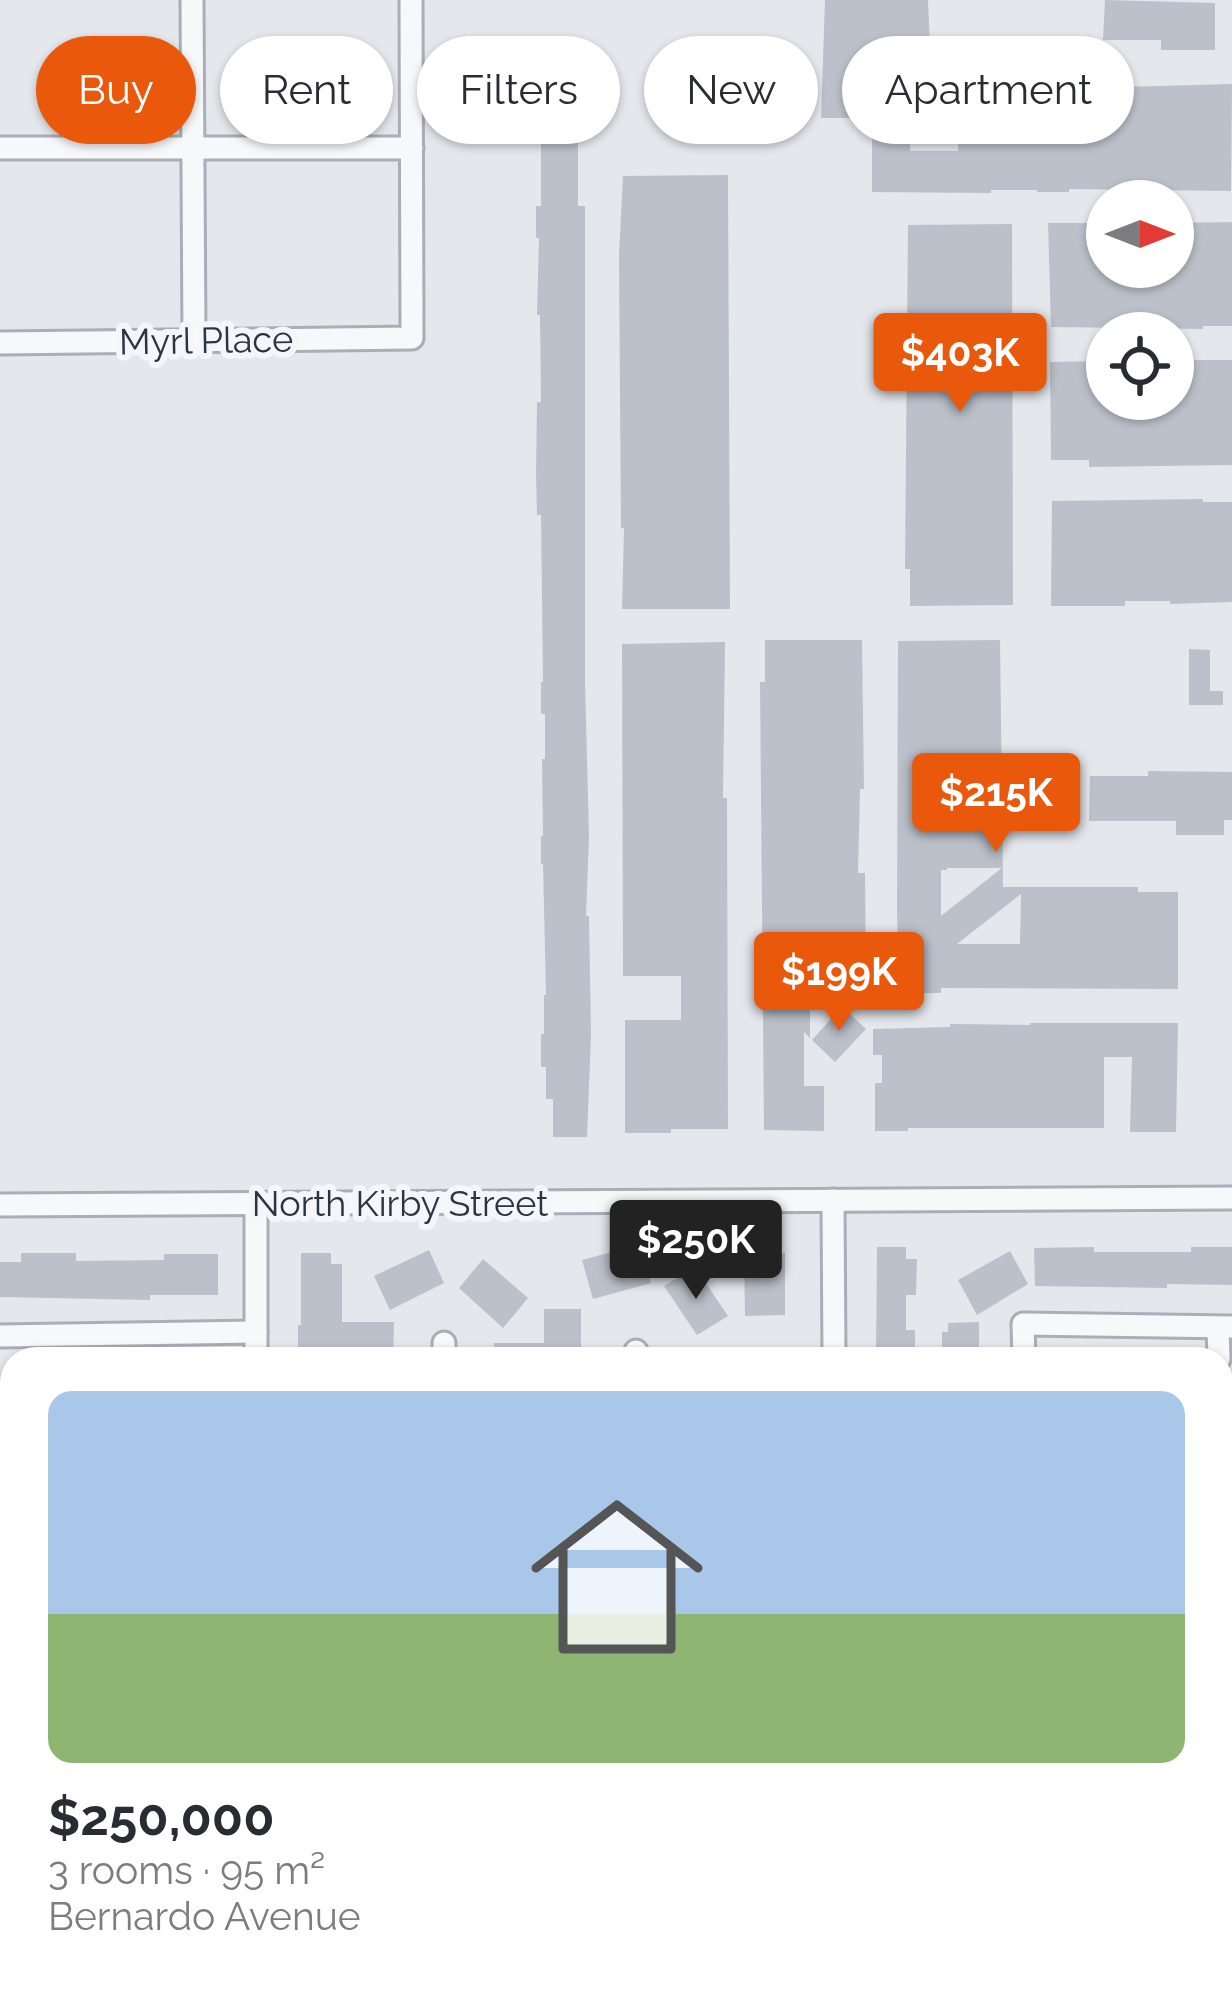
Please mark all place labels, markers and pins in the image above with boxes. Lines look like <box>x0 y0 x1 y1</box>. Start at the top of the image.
pin: $403K <box>876 313 1044 415</box>
pin: $215K <box>912 753 1080 855</box>
pin: $199K <box>755 932 923 1034</box>
pin: $250K <box>612 1200 780 1302</box>

